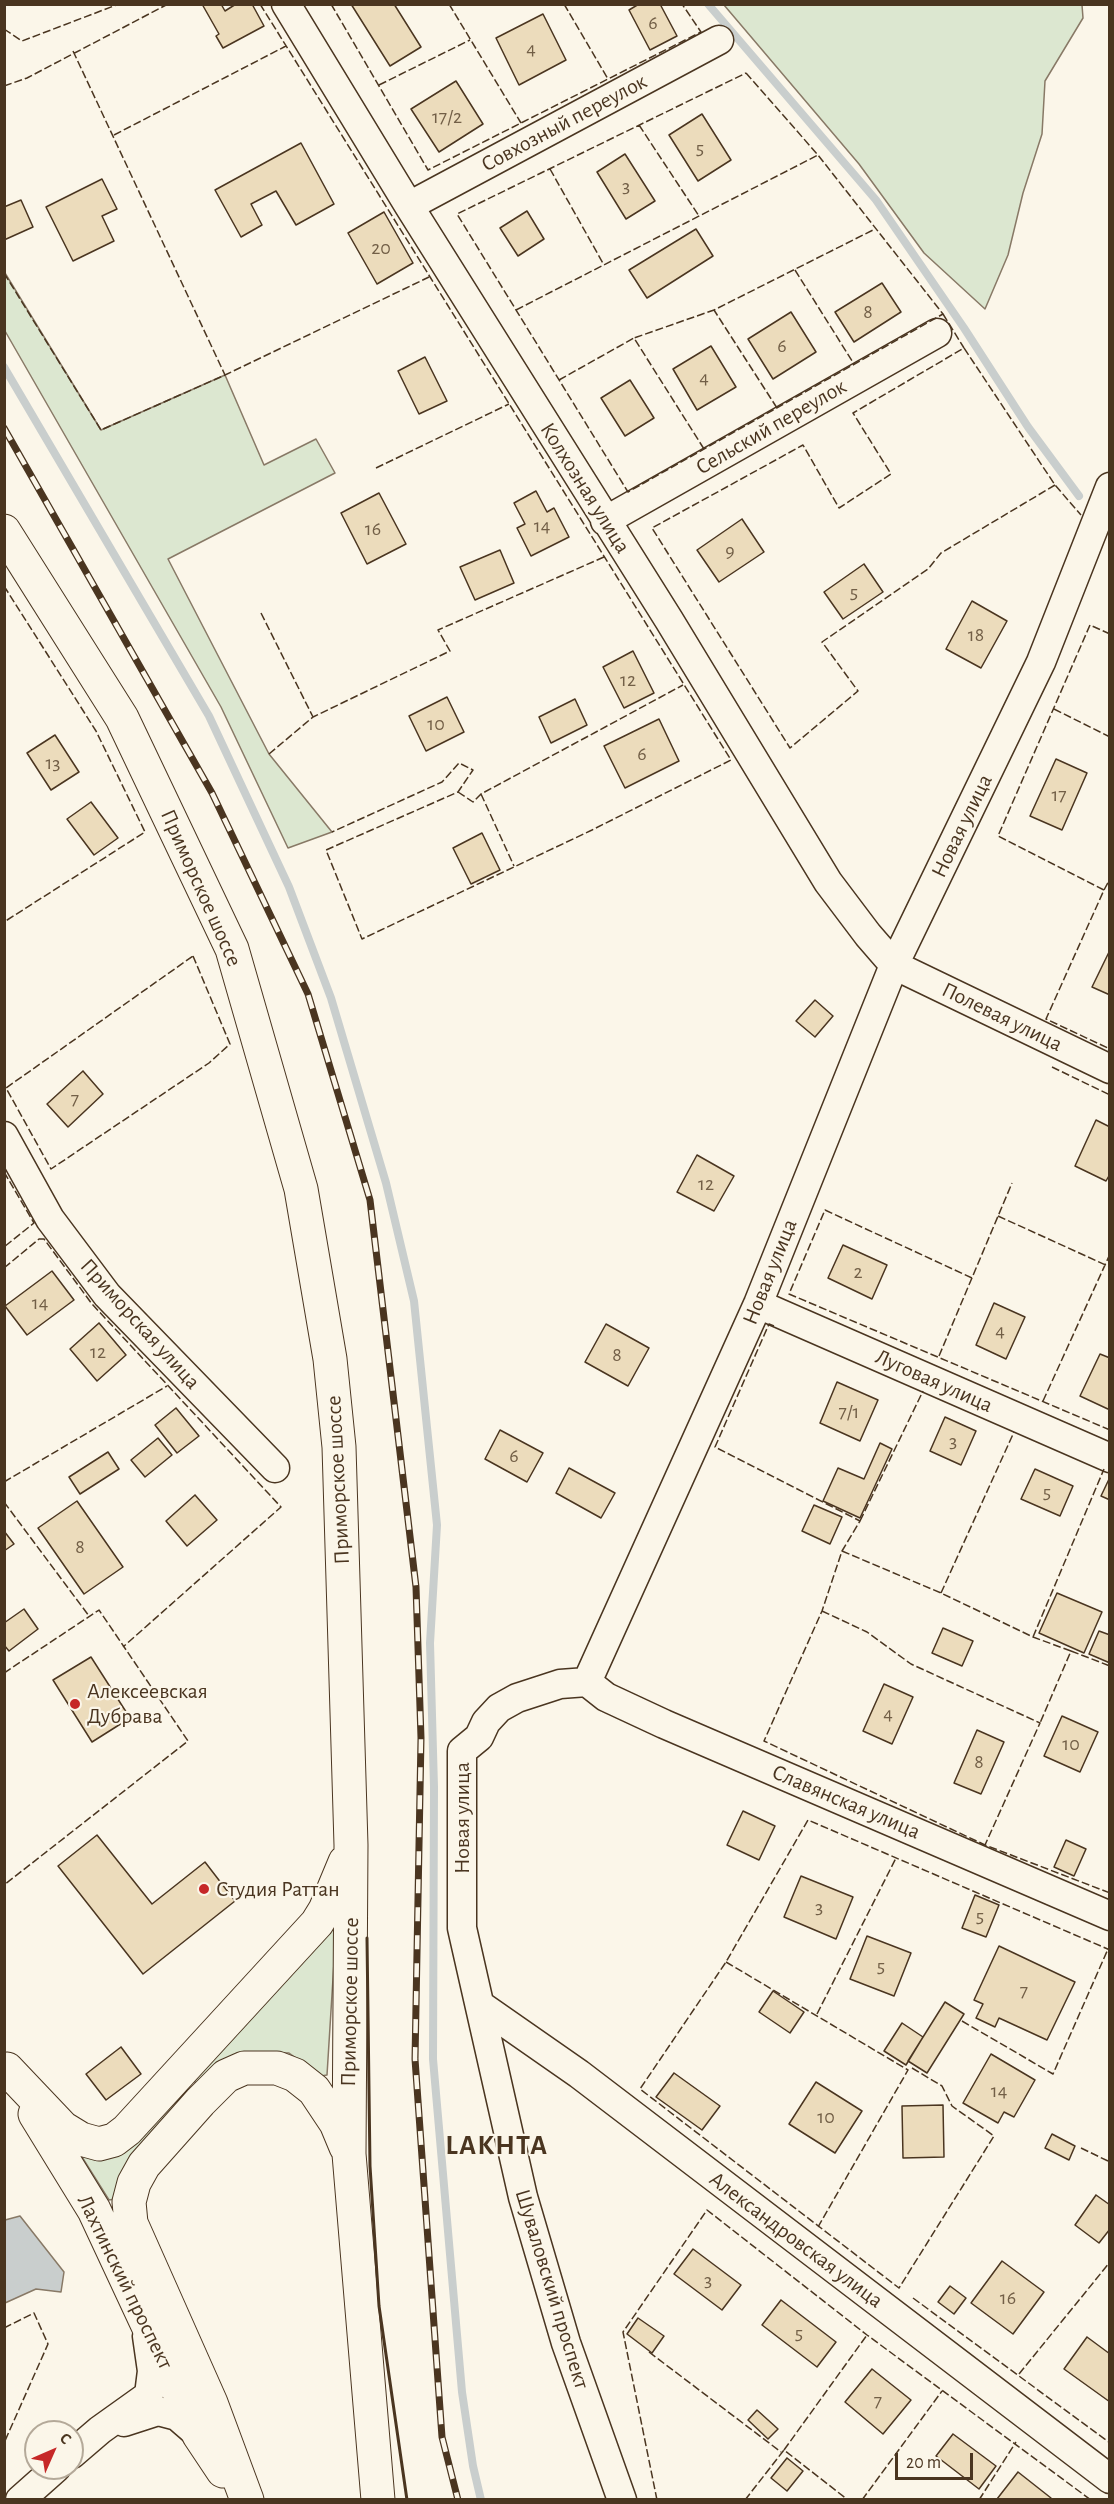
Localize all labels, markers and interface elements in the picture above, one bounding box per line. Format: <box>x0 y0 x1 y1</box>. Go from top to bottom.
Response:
house number: 6 <box>648 11 658 35</box>
house number: 4 <box>526 37 536 61</box>
street label: Совхозный переулок <box>477 68 651 178</box>
house number: 17/2 <box>432 105 462 129</box>
house number: 5 <box>696 136 704 160</box>
house number: 3 <box>622 174 630 198</box>
house number: 20 <box>371 236 391 260</box>
house number: 8 <box>863 300 873 324</box>
house number: 6 <box>777 334 787 358</box>
house number: 4 <box>699 366 709 390</box>
street label: Сельский переулок <box>691 373 851 481</box>
street label: Колхозная улица <box>534 418 636 558</box>
house number: 14 <box>534 514 550 538</box>
house number: 16 <box>365 517 381 541</box>
house number: 9 <box>725 539 735 563</box>
house number: 5 <box>850 580 858 604</box>
house number: 18 <box>968 623 984 647</box>
house number: 12 <box>620 668 636 692</box>
house number: 10 <box>427 712 445 736</box>
house number: 6 <box>637 742 647 766</box>
house number: 13 <box>45 751 61 775</box>
street label: Новая улица <box>926 770 998 882</box>
house number: 17 <box>1051 783 1067 807</box>
street label: Приморское шоссе <box>155 805 247 971</box>
street label: Полевая улица <box>937 976 1067 1058</box>
house number: 7 <box>71 1087 79 1111</box>
house number: 12 <box>698 1172 714 1196</box>
street label: Новая улица <box>737 1215 803 1329</box>
street label: Приморская улица <box>74 1253 206 1395</box>
house number: 2 <box>853 1260 863 1284</box>
house number: 14 <box>32 1291 48 1315</box>
house number: 4 <box>995 1319 1005 1343</box>
house number: 12 <box>90 1340 106 1364</box>
house number: 8 <box>612 1343 622 1367</box>
street label: Луговая улица <box>871 1343 997 1419</box>
street label: Приморское шоссе <box>320 1395 356 1565</box>
house number: 7/1 <box>839 1400 859 1424</box>
house number: 3 <box>949 1429 957 1453</box>
house number: 6 <box>509 1444 519 1468</box>
house number: 5 <box>1043 1480 1051 1504</box>
house number: 8 <box>75 1535 85 1559</box>
place label: Алексеевская Дубрава <box>87 1678 208 1730</box>
marker: Алексеевская Дубрава <box>68 1697 82 1711</box>
house number: 4 <box>883 1702 893 1726</box>
house number: 10 <box>1062 1732 1080 1756</box>
house number: 8 <box>974 1750 984 1774</box>
street label: Славянская улица <box>768 1759 924 1845</box>
street label: Новая улица <box>449 1762 475 1874</box>
place label: Студия Раттан <box>216 1876 340 1902</box>
marker: Студия Раттан <box>197 1882 211 1896</box>
house number: 3 <box>815 1895 823 1919</box>
house number: 5 <box>976 1904 984 1928</box>
street label: Приморское шоссе <box>335 1917 365 2087</box>
house number: 5 <box>877 1954 885 1978</box>
house number: 7 <box>1020 1979 1028 2003</box>
house number: 14 <box>991 2079 1007 2103</box>
house number: 10 <box>817 2105 835 2129</box>
district label: LAKHTA <box>445 2129 549 2163</box>
street label: Александровская улица <box>704 2166 888 2314</box>
street label: Шуваловский проспект <box>509 2186 595 2392</box>
street label: Лахтинский проспект <box>71 2191 179 2373</box>
house number: 3 <box>704 2268 712 2292</box>
house number: 16 <box>1000 2286 1016 2310</box>
house number: 5 <box>795 2321 803 2345</box>
house number: 7 <box>874 2389 882 2413</box>
north arrow <box>24 2420 84 2480</box>
text: С <box>57 2430 74 2447</box>
scale bar <box>898 2441 976 2479</box>
text: 20 m <box>906 2454 941 2472</box>

